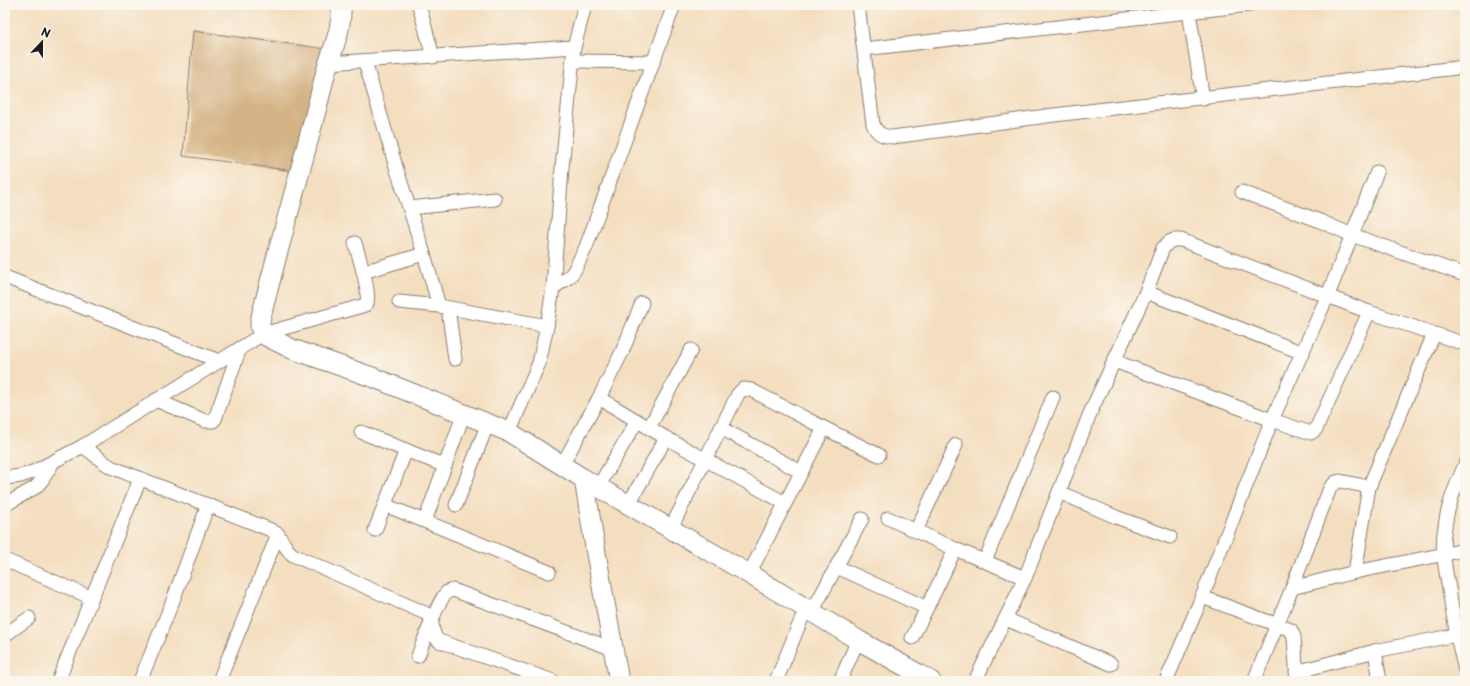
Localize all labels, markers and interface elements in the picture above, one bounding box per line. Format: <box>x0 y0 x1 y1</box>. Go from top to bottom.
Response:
north arrow <box>22 22 62 62</box>
text: N <box>39 23 53 42</box>

